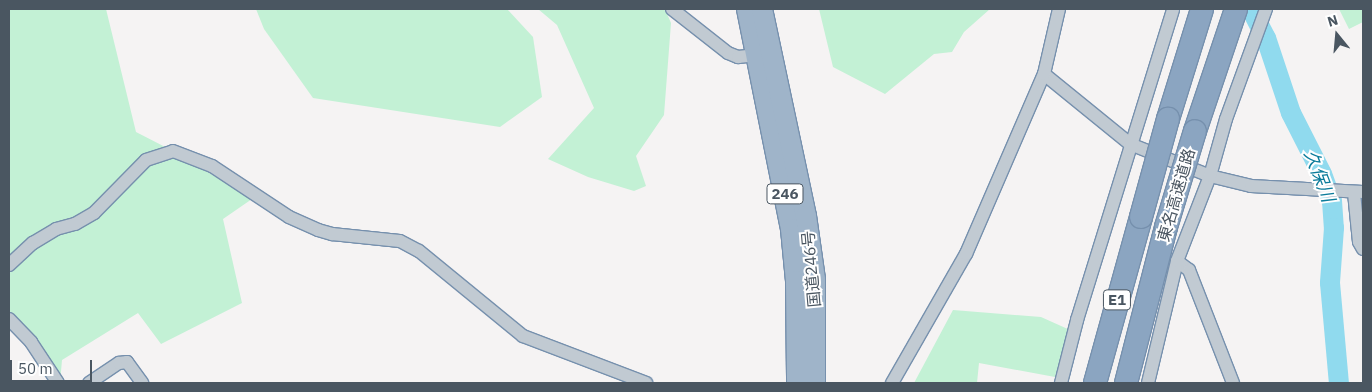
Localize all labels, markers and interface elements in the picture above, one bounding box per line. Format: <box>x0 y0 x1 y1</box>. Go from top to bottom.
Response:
north arrow <box>1312 10 1362 60</box>
text: N <box>1325 11 1340 31</box>
street label: 東名高速道路 <box>1154 146 1198 244</box>
water label: 久保川 <box>1299 147 1339 205</box>
road number: 246 <box>766 182 804 206</box>
street label: 国道246号 <box>798 230 824 308</box>
road number: E1 <box>1102 288 1132 312</box>
scale bar <box>12 350 95 382</box>
text: 50 m <box>18 359 53 378</box>

